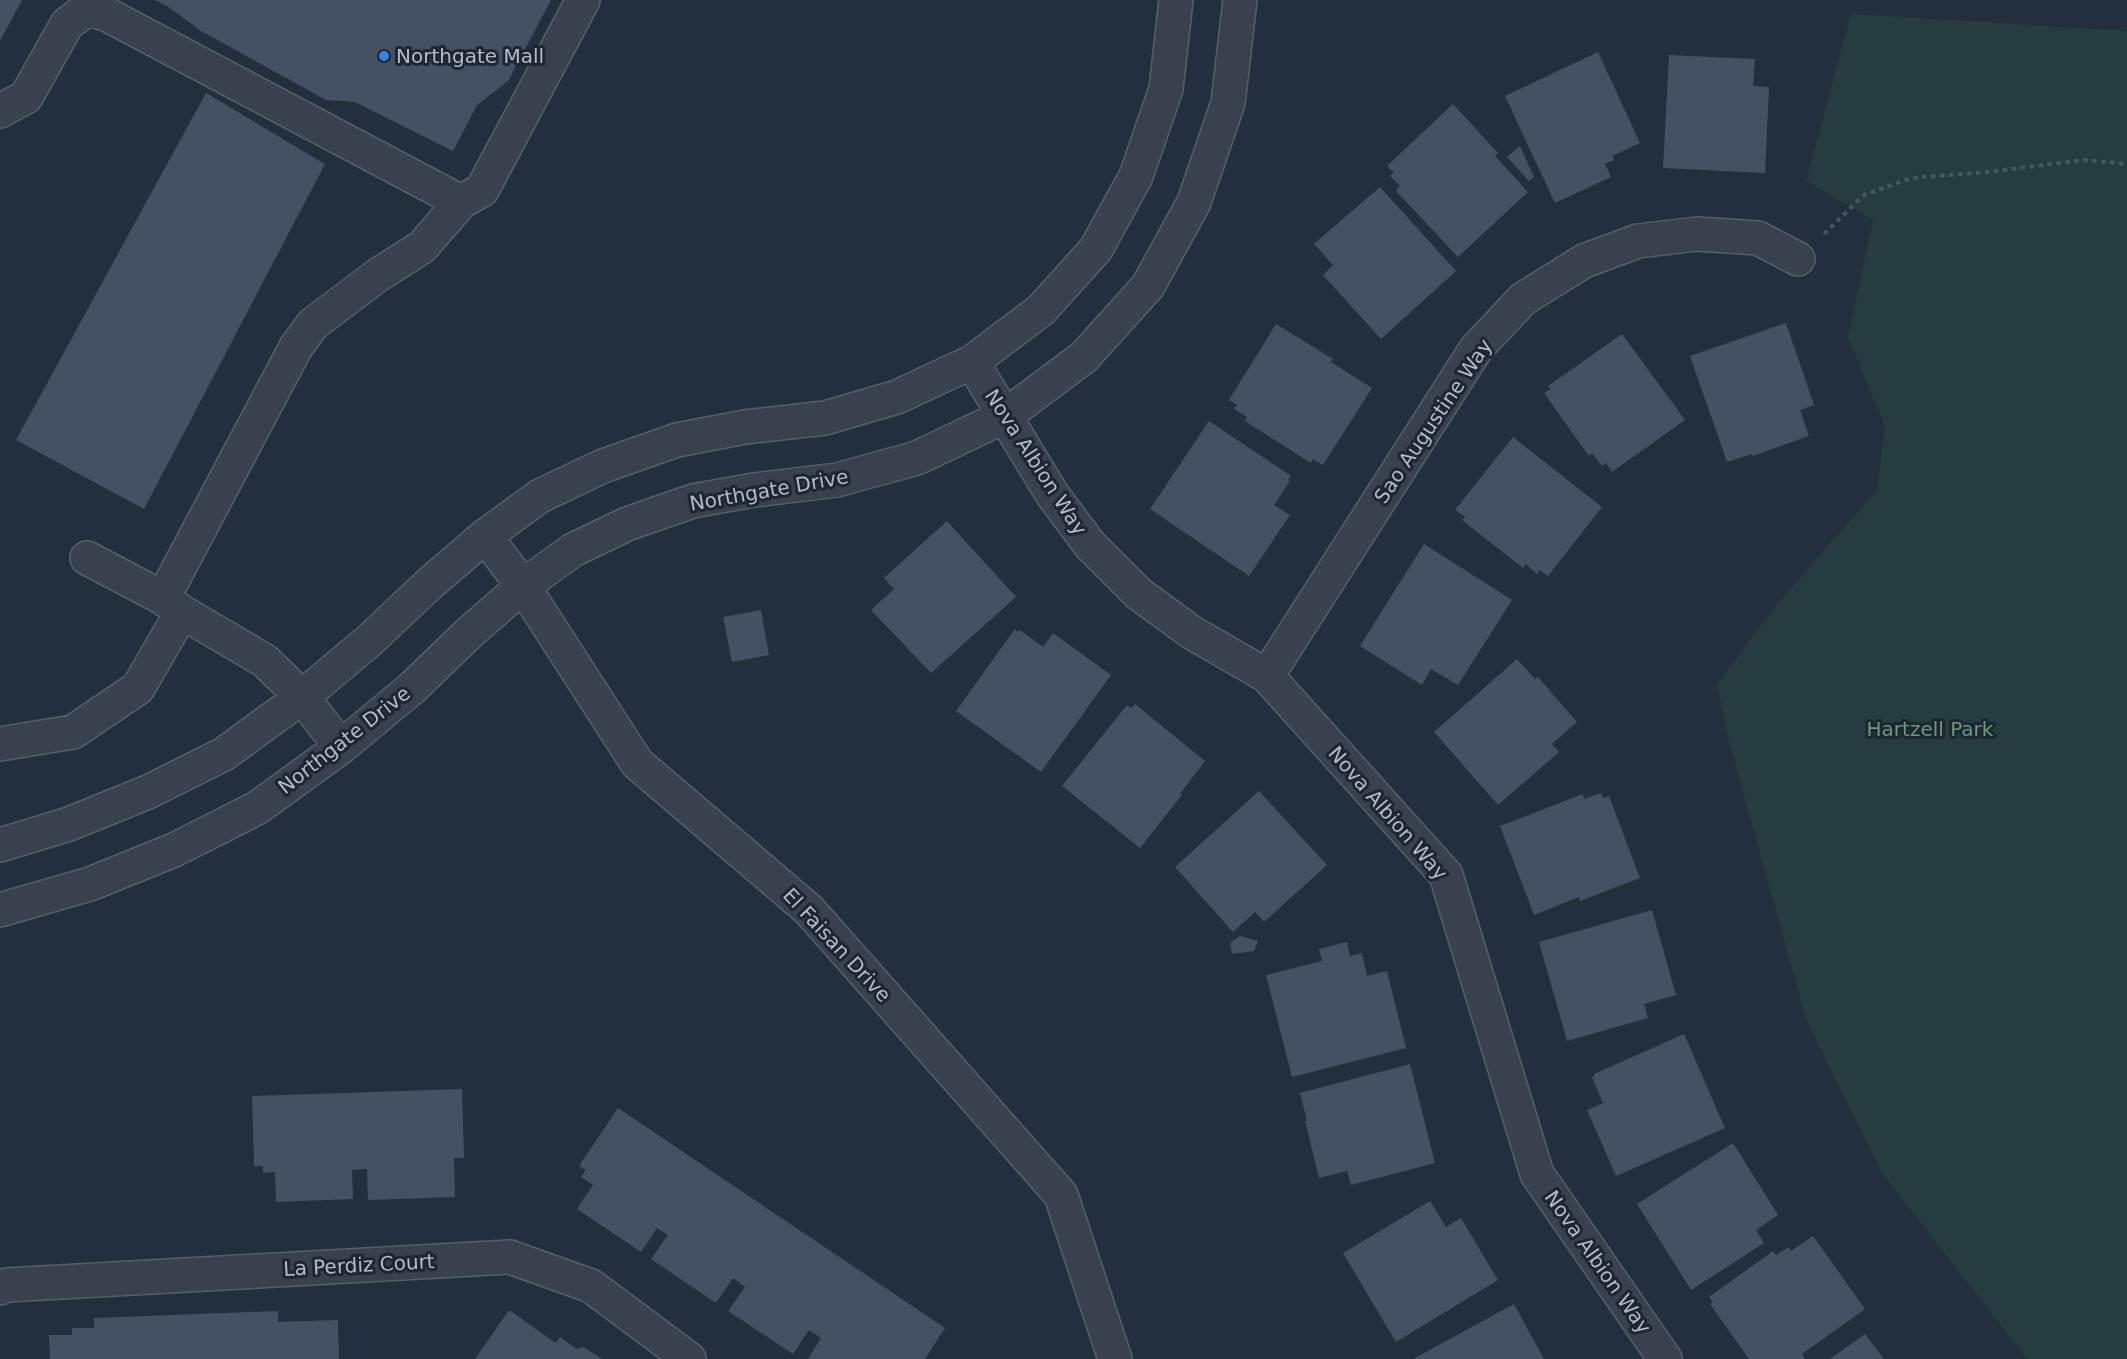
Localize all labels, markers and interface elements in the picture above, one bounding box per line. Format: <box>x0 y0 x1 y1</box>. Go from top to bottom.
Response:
place label: Northgate Mall <box>396 44 544 68</box>
marker: Northgate Mall <box>377 49 391 63</box>
street label: Sao Augustine Way <box>1369 334 1497 508</box>
street label: Nova Albion Way <box>980 385 1092 540</box>
street label: Northgate Drive <box>688 464 850 516</box>
street label: Northgate Drive <box>273 681 415 799</box>
park label: Hartzell Park <box>1867 717 1994 741</box>
street label: Nova Albion Way <box>1324 741 1453 885</box>
street label: El Faisan Drive <box>778 883 896 1007</box>
street label: Nova Albion Way <box>1540 1186 1656 1338</box>
street label: La Perdiz Court <box>283 1249 435 1281</box>

